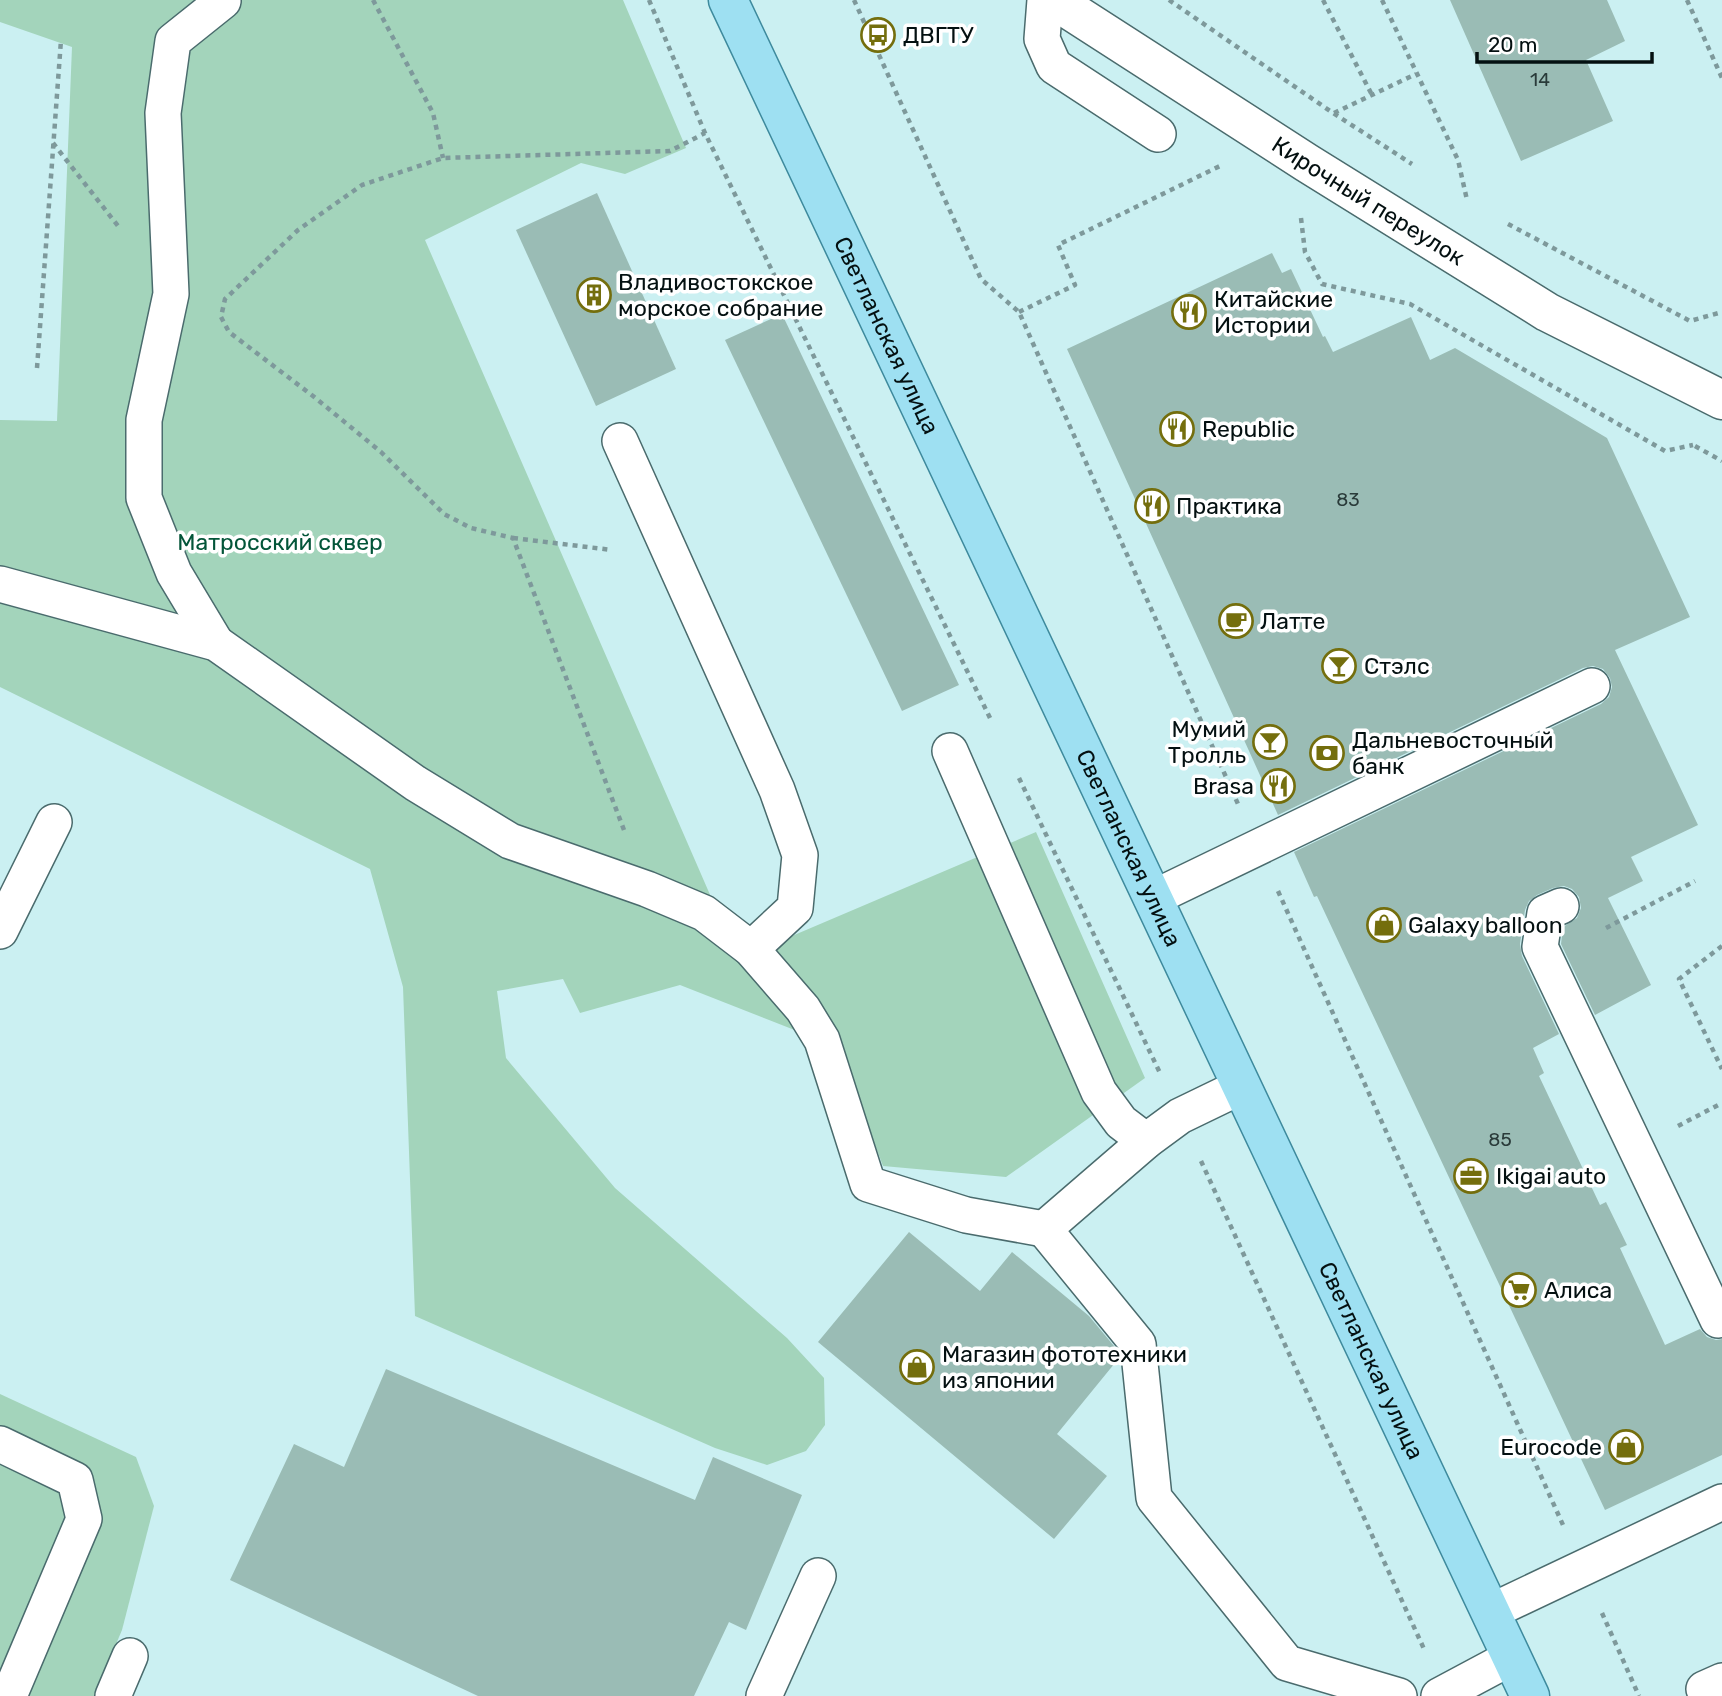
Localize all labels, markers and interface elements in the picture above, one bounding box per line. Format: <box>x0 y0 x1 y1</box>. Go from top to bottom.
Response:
bus stop icon: ДВГТУ <box>859 16 897 54</box>
place label: ДВГТУ <box>903 21 974 49</box>
scale bar <box>1477 21 1652 65</box>
text: 20 m <box>1488 32 1537 57</box>
house number: 14 <box>1530 68 1550 91</box>
street label: Кирочный переулок <box>1267 130 1470 271</box>
street label: Светланская улица <box>828 232 945 439</box>
place label: Владивостокское морское собрание <box>618 268 823 322</box>
building icon: Владивостокское морское собрание <box>575 276 613 314</box>
place label: Китайские Истории <box>1214 285 1333 339</box>
restaurant icon: Китайские Истории <box>1170 293 1208 331</box>
restaurant icon: Republic <box>1158 410 1196 448</box>
place label: Republic <box>1202 415 1295 443</box>
restaurant icon: Практика <box>1133 487 1171 525</box>
house number: 83 <box>1336 488 1360 511</box>
place label: Практика <box>1176 492 1282 520</box>
park label: Матросский сквер <box>177 528 383 556</box>
cafe icon: Латте <box>1217 602 1255 640</box>
place label: Латте <box>1260 607 1325 635</box>
bar icon: Стэлс <box>1320 647 1358 685</box>
place label: Стэлс <box>1364 652 1430 680</box>
place label: Мумий Тролль <box>1168 715 1246 769</box>
bar icon: Мумий Тролль <box>1251 723 1289 761</box>
place label: Дальневосточный банк <box>1352 726 1553 780</box>
bank icon: Дальневосточный банк <box>1308 734 1346 772</box>
street label: Светланская улица <box>1070 745 1188 951</box>
restaurant icon: Brasa <box>1259 767 1297 805</box>
place label: Brasa <box>1193 772 1254 800</box>
shop icon: Galaxy balloon <box>1365 906 1403 944</box>
place label: Galaxy balloon <box>1408 911 1563 939</box>
house number: 85 <box>1488 1128 1512 1151</box>
office icon: Ikigai auto <box>1452 1157 1490 1195</box>
place label: Ikigai auto <box>1496 1162 1606 1190</box>
street label: Светланская улица <box>1313 1257 1430 1464</box>
supermarket icon: Алиса <box>1500 1271 1538 1309</box>
place label: Алиса <box>1544 1276 1612 1304</box>
place label: Магазин фототехники из японии <box>942 1340 1187 1394</box>
shop icon: Магазин фототехники из японии <box>898 1348 936 1386</box>
shop icon: Eurocode <box>1607 1428 1645 1466</box>
place label: Eurocode <box>1500 1433 1602 1461</box>

